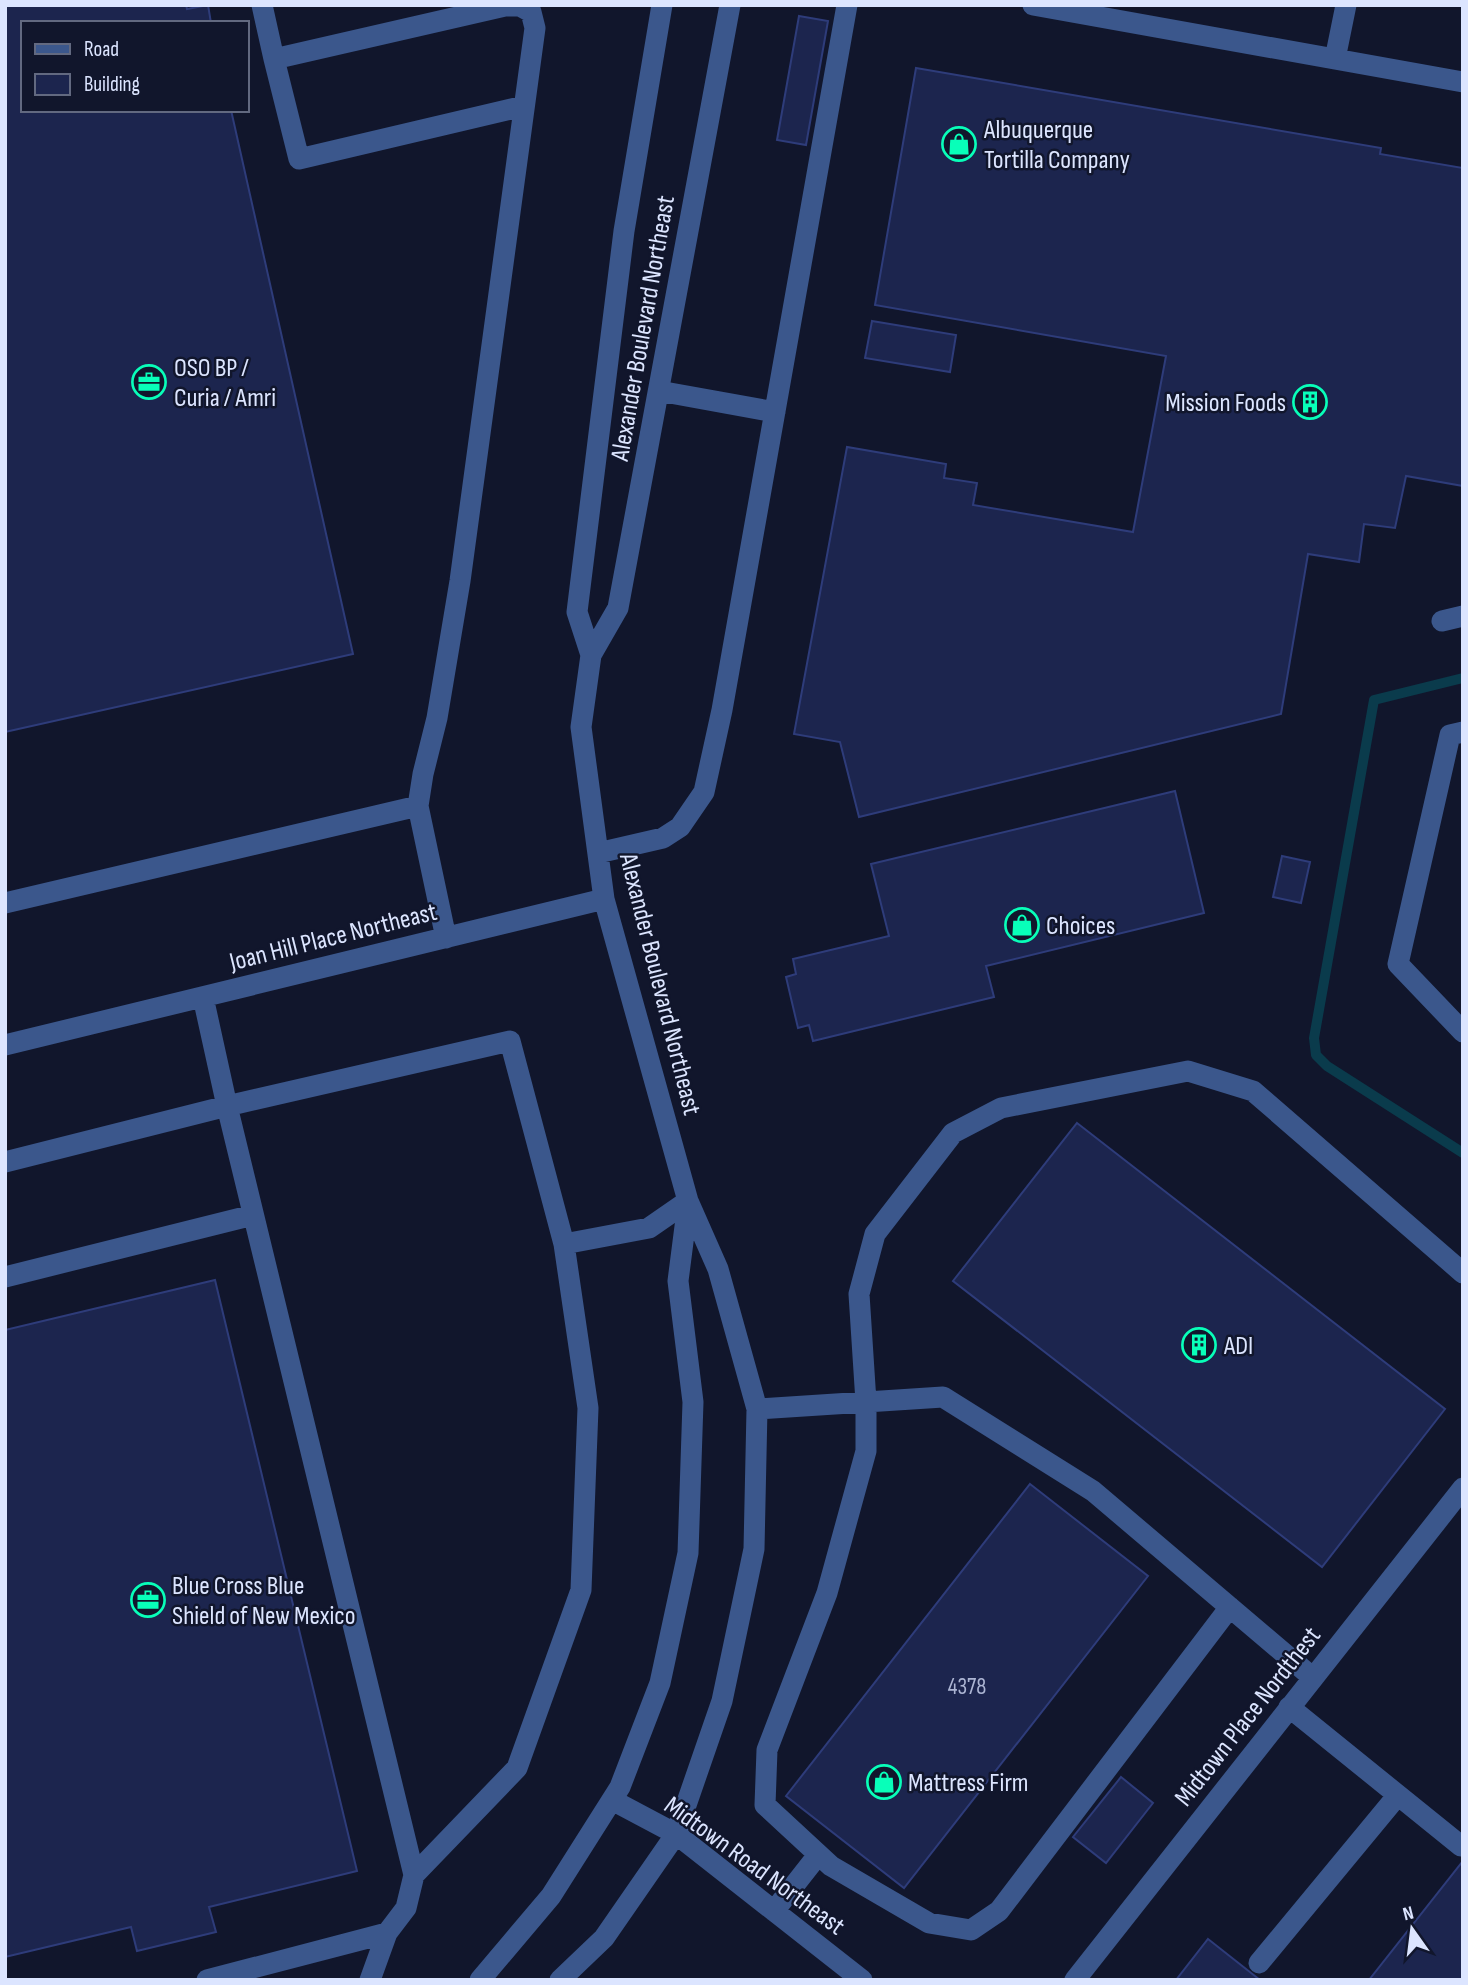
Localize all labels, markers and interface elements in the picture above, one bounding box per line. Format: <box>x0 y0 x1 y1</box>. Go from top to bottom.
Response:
legend <box>21 21 248 112</box>
text: Road <box>84 37 119 62</box>
text: Building <box>84 72 140 97</box>
place label: Albuquerque Tortilla Company <box>983 115 1130 176</box>
shop icon: Albuquerque Tortilla Company <box>940 125 978 163</box>
street label: Alexander Boulevard Northeast <box>605 193 682 464</box>
place label: OSO BP / Curia / Amri <box>174 353 276 414</box>
office icon: OSO BP / Curia / Amri <box>130 363 168 401</box>
building icon: Mission Foods <box>1291 383 1329 421</box>
place label: Mission Foods <box>1165 388 1286 419</box>
street label: Alexander Boulevard Northeast <box>612 849 707 1119</box>
street label: Joan Hill Place Northeast <box>226 897 440 978</box>
shop icon: Choices <box>1003 906 1041 944</box>
place label: Choices <box>1046 911 1115 942</box>
building icon: ADI <box>1180 1326 1218 1364</box>
place label: ADI <box>1223 1331 1253 1362</box>
place label: Blue Cross Blue Shield of New Mexico <box>172 1571 355 1632</box>
office icon: Blue Cross Blue Shield of New Mexico <box>129 1581 167 1619</box>
street label: Midtown Place Nordthest <box>1169 1621 1328 1813</box>
house number: 4378 <box>948 1673 986 1701</box>
shop icon: Mattress Firm <box>865 1763 903 1801</box>
place label: Mattress Firm <box>908 1768 1029 1799</box>
street label: Midtown Road Northeast <box>658 1790 850 1942</box>
north arrow <box>1377 1894 1447 1964</box>
text: N <box>1401 1902 1416 1926</box>

